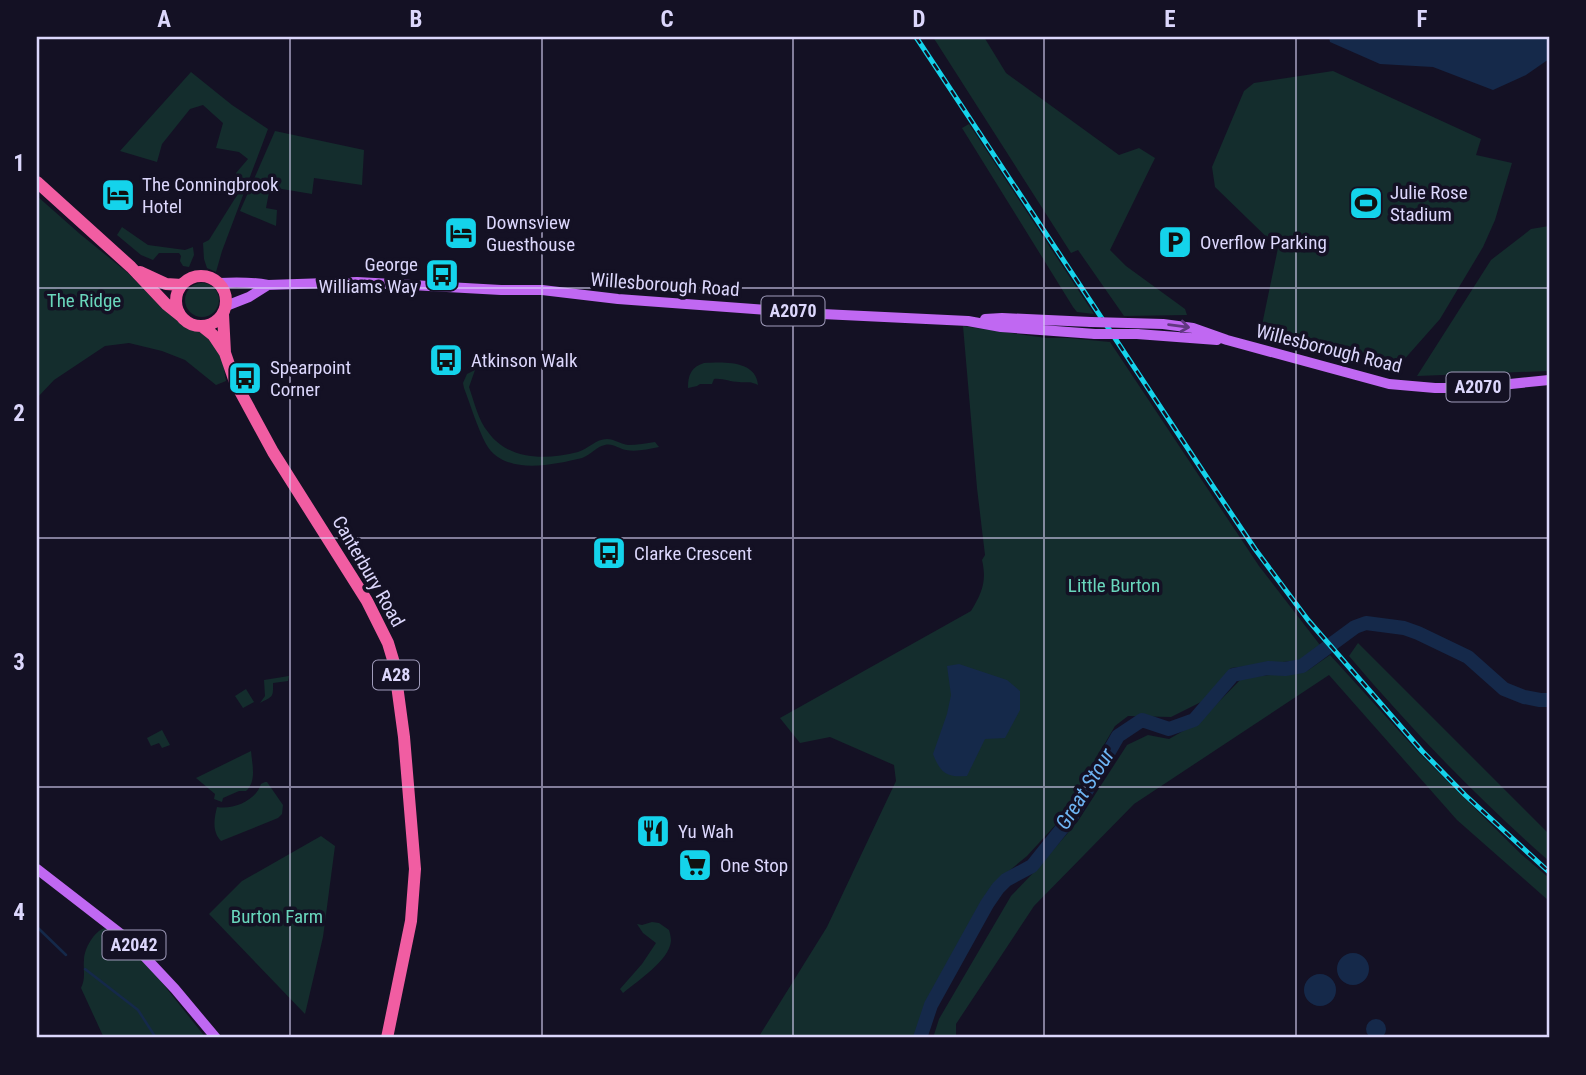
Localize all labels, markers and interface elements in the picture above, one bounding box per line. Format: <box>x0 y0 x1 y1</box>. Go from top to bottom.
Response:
text: A <box>157 6 171 33</box>
text: B <box>410 6 422 33</box>
text: C <box>660 6 674 33</box>
text: D <box>913 6 926 33</box>
text: E <box>1164 6 1176 33</box>
text: F <box>1417 6 1428 33</box>
text: 1 <box>13 150 25 177</box>
place label: The Conningbrook Hotel <box>142 173 279 218</box>
hotel icon: The Conningbrook Hotel <box>99 176 137 214</box>
place label: Julie Rose Stadium <box>1390 181 1468 226</box>
sports icon: Julie Rose Stadium <box>1347 184 1385 222</box>
place label: Downsview Guesthouse <box>486 211 575 256</box>
hotel icon: Downsview Guesthouse <box>442 214 480 252</box>
parking icon: Overflow Parking <box>1156 223 1194 261</box>
place label: Overflow Parking <box>1200 231 1327 254</box>
place label: George Williams Way <box>319 253 418 298</box>
bus stop icon: George Williams Way <box>423 256 461 294</box>
street label: Willesborough Road <box>590 268 740 301</box>
park label: The Ridge <box>47 289 121 312</box>
road number: A2070 <box>762 296 824 326</box>
street label: Willesborough Road <box>1254 319 1404 378</box>
one-way arrow <box>1167 320 1190 333</box>
bus stop icon: Atkinson Walk <box>427 341 465 379</box>
place label: Atkinson Walk <box>471 349 578 372</box>
place label: Spearpoint Corner <box>270 356 351 401</box>
bus stop icon: Spearpoint Corner <box>226 359 264 397</box>
road number: A2070 <box>1446 372 1510 402</box>
text: 2 <box>13 400 25 427</box>
street label: Canterbury Road <box>328 512 410 631</box>
bus stop icon: Clarke Crescent <box>590 534 628 572</box>
place label: Clarke Crescent <box>634 542 752 565</box>
park label: Little Burton <box>1068 574 1160 597</box>
text: 3 <box>13 649 25 676</box>
road number: A28 <box>373 660 419 690</box>
water label: Great Stour <box>1051 743 1120 834</box>
restaurant icon: Yu Wah <box>634 812 672 850</box>
place label: Yu Wah <box>678 820 734 843</box>
supermarket icon: One Stop <box>676 846 714 884</box>
place label: One Stop <box>720 854 788 877</box>
text: 4 <box>13 899 25 926</box>
park label: Burton Farm <box>231 905 323 928</box>
road number: A2042 <box>102 930 166 960</box>

